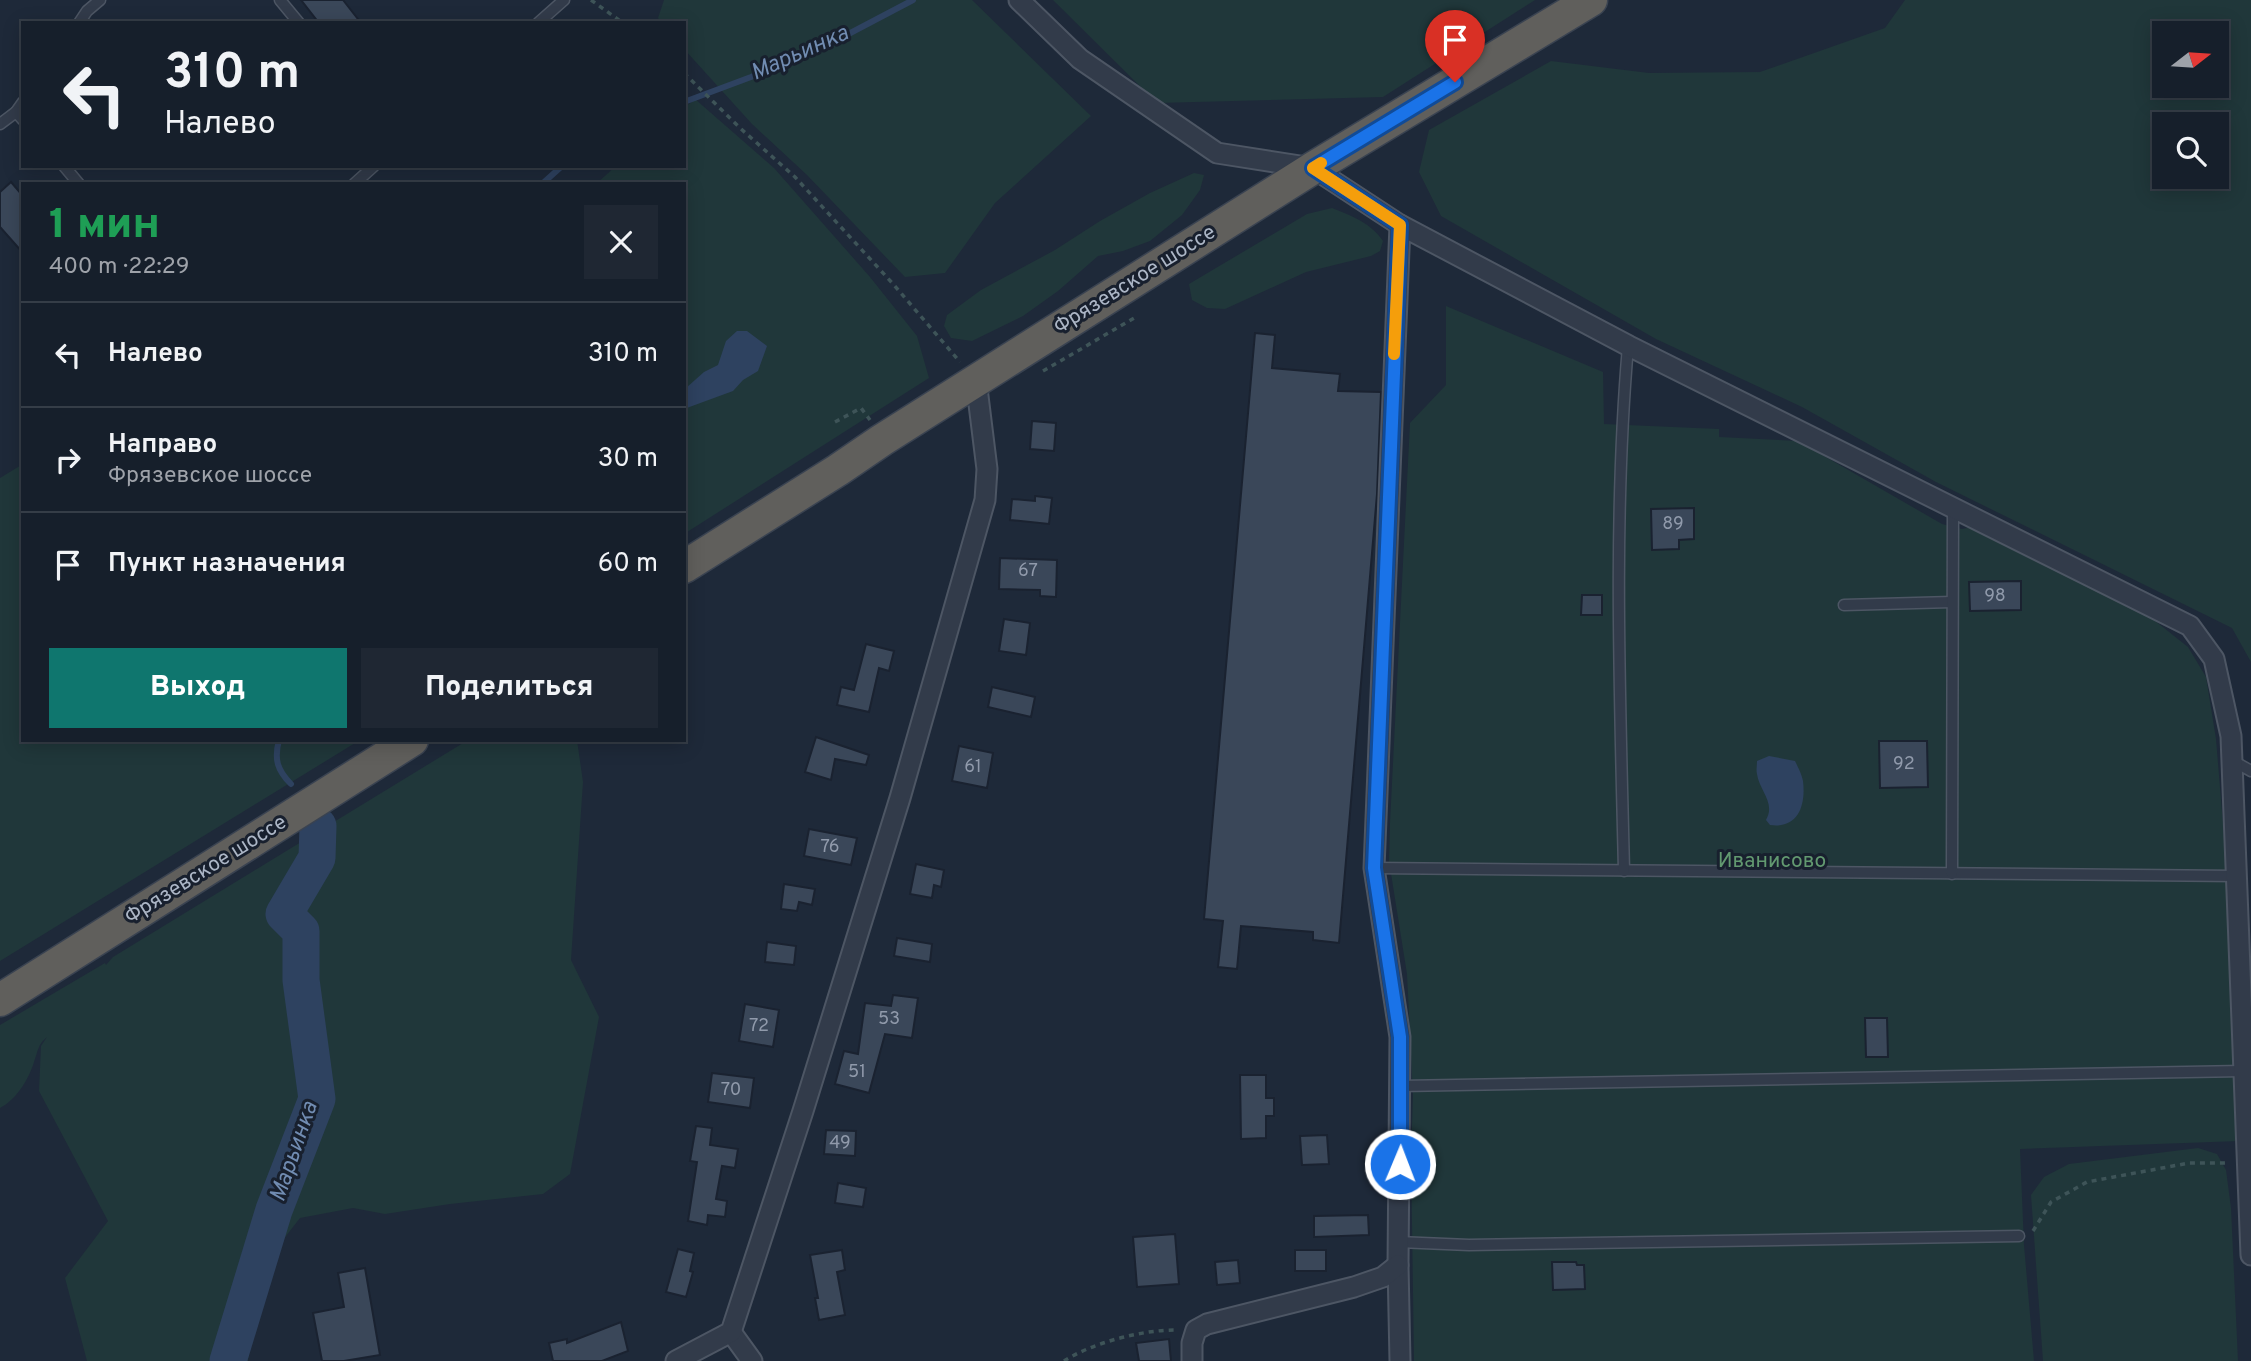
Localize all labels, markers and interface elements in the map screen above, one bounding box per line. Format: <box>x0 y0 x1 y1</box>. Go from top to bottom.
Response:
pin <box>1425 10 1485 82</box>
water label: Марьинка <box>747 20 854 88</box>
icon: arrive <box>1436 21 1474 59</box>
north arrow <box>2152 21 2230 98</box>
map controls <box>2152 21 2229 189</box>
text: 310 m <box>164 44 300 106</box>
icon: left <box>49 49 140 140</box>
text: Налево <box>164 105 276 145</box>
button: search <box>2152 112 2229 189</box>
text: 1 мин <box>49 200 160 253</box>
button: close <box>584 205 658 279</box>
street label: Фрязевское шоссе <box>1049 219 1221 341</box>
text: 400 m · 22:29 <box>49 253 189 282</box>
icon: left <box>49 336 87 374</box>
text: Налево <box>108 338 203 371</box>
text: 310 m <box>588 338 658 371</box>
text: Направо <box>108 429 217 462</box>
icon: right <box>49 441 87 479</box>
text: 30 m <box>598 443 658 476</box>
text: Фрязевское шоссе <box>108 462 312 491</box>
house number: 89 <box>1662 513 1684 536</box>
icon: arrive <box>49 546 87 584</box>
text: Пункт назначения <box>108 548 346 581</box>
text: 60 m <box>598 548 658 581</box>
house number: 67 <box>1018 560 1038 583</box>
house number: 98 <box>1984 585 2006 608</box>
button: Выход <box>49 648 347 728</box>
button: Поделиться <box>361 648 658 728</box>
house number: 92 <box>1893 753 1915 776</box>
house number: 61 <box>964 756 982 779</box>
street label: Фрязевское шоссе <box>120 809 292 931</box>
house number: 76 <box>820 836 840 859</box>
park label: Иванисово <box>1718 848 1826 875</box>
house number: 53 <box>878 1008 900 1031</box>
house number: 72 <box>749 1015 769 1038</box>
house number: 51 <box>848 1061 866 1084</box>
house number: 70 <box>721 1079 741 1102</box>
water label: Марьинка <box>264 1098 326 1206</box>
position arrow <box>1363 1127 1437 1201</box>
house number: 49 <box>829 1132 851 1155</box>

